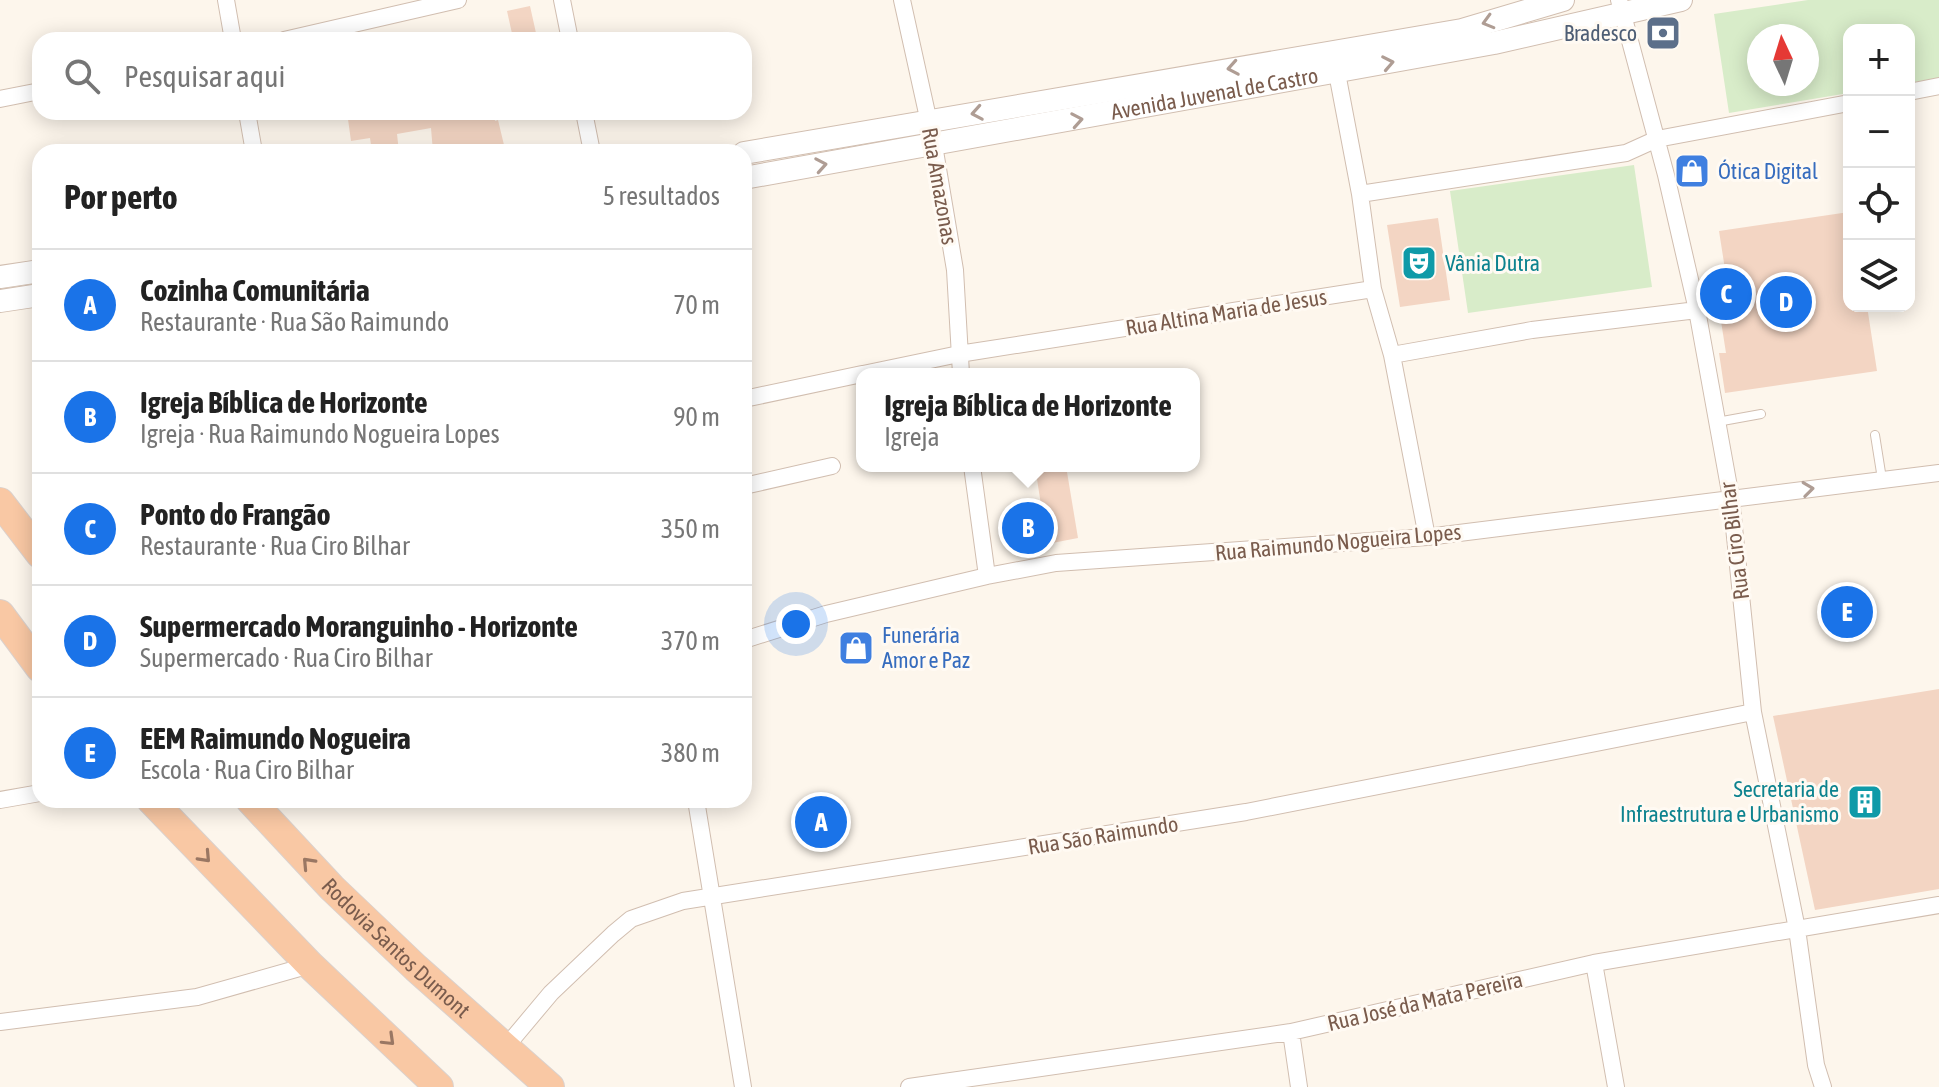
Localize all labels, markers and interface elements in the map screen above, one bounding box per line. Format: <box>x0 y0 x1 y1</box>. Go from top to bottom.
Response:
one-way arrow <box>1482 13 1496 29</box>
bank icon: Bradesco <box>1644 14 1682 52</box>
place label: Bradesco <box>1564 20 1637 46</box>
north arrow <box>1747 24 1819 96</box>
map controls <box>1843 24 1915 312</box>
button: + <box>1843 24 1915 96</box>
search box <box>32 32 752 120</box>
icon: search <box>60 54 104 98</box>
one-way arrow <box>1381 56 1395 73</box>
text: Pesquisar aqui <box>124 59 285 93</box>
one-way arrow <box>1226 59 1239 76</box>
street label: Avenida Juvenal de Castro <box>1109 62 1320 125</box>
button: − <box>1843 96 1915 168</box>
one-way arrow <box>970 103 983 120</box>
one-way arrow <box>1070 112 1084 129</box>
street label: Rua Amazonas <box>917 125 963 247</box>
shop icon: Ótica Digital <box>1673 152 1711 190</box>
one-way arrow <box>814 157 828 174</box>
place label: Ótica Digital <box>1718 158 1818 184</box>
button: locate <box>1843 168 1915 240</box>
text: Por perto <box>64 177 178 216</box>
text: 5 resultados <box>603 181 720 211</box>
button: layers <box>1843 240 1915 312</box>
theatre icon: Vânia Dutra <box>1400 244 1438 282</box>
place label: Vânia Dutra <box>1445 250 1540 276</box>
pin: C <box>1700 264 1752 324</box>
pin: D <box>1760 272 1812 332</box>
text: Cozinha Comunitária <box>140 273 370 307</box>
street label: Rua Altina Maria de Jesus <box>1124 283 1329 341</box>
text: A <box>84 290 96 320</box>
text: 70 m <box>673 290 720 320</box>
text: Restaurante · Rua São Raimundo <box>140 307 449 337</box>
popup <box>856 368 1200 472</box>
text: Igreja Bíblica de Horizonte <box>140 385 428 419</box>
text: Igreja Bíblica de Horizonte <box>884 388 1172 422</box>
text: B <box>84 402 96 432</box>
text: 90 m <box>673 402 720 432</box>
text: Igreja · Rua Raimundo Nogueira Lopes <box>140 419 500 449</box>
text: Igreja <box>884 422 940 452</box>
street label: Rua Ciro Bilhar <box>1714 480 1754 601</box>
one-way arrow <box>1802 481 1815 498</box>
text: Ponto do Frangão <box>140 497 331 531</box>
pin: B <box>1002 498 1054 558</box>
text: C <box>84 514 96 544</box>
text: 350 m <box>661 514 720 544</box>
street label: Rua Raimundo Nogueira Lopes <box>1214 518 1462 566</box>
text: Restaurante · Rua Ciro Bilhar <box>140 531 410 561</box>
pin: E <box>1821 582 1873 642</box>
your location <box>776 604 816 644</box>
text: Supermercado Moranguinho - Horizonte <box>140 609 578 643</box>
place label: Funerária Amor e Paz <box>882 622 970 673</box>
text: D <box>83 626 97 656</box>
text: 370 m <box>661 626 720 656</box>
shop icon: Funerária Amor e Paz <box>837 629 875 667</box>
text: Supermercado · Rua Ciro Bilhar <box>140 643 432 673</box>
text: EEM Raimundo Nogueira <box>140 721 411 755</box>
text: E <box>84 738 96 768</box>
text: 380 m <box>661 738 720 768</box>
text: Escola · Rua Ciro Bilhar <box>140 755 354 785</box>
place label: Secretaria de Infraestrutura e Urbanismo <box>1620 776 1839 827</box>
building icon: Secretaria de Infraestrutura e Urbanismo <box>1846 783 1884 821</box>
pin: A <box>795 792 847 852</box>
street label: Rua São Raimundo <box>1026 810 1180 860</box>
one-way arrow <box>196 847 210 862</box>
one-way arrow <box>304 857 318 872</box>
street label: Rodovia Santos Dumont <box>317 873 476 1023</box>
street label: Rua José da Mata Pereira <box>1325 966 1525 1036</box>
one-way arrow <box>380 1031 394 1045</box>

